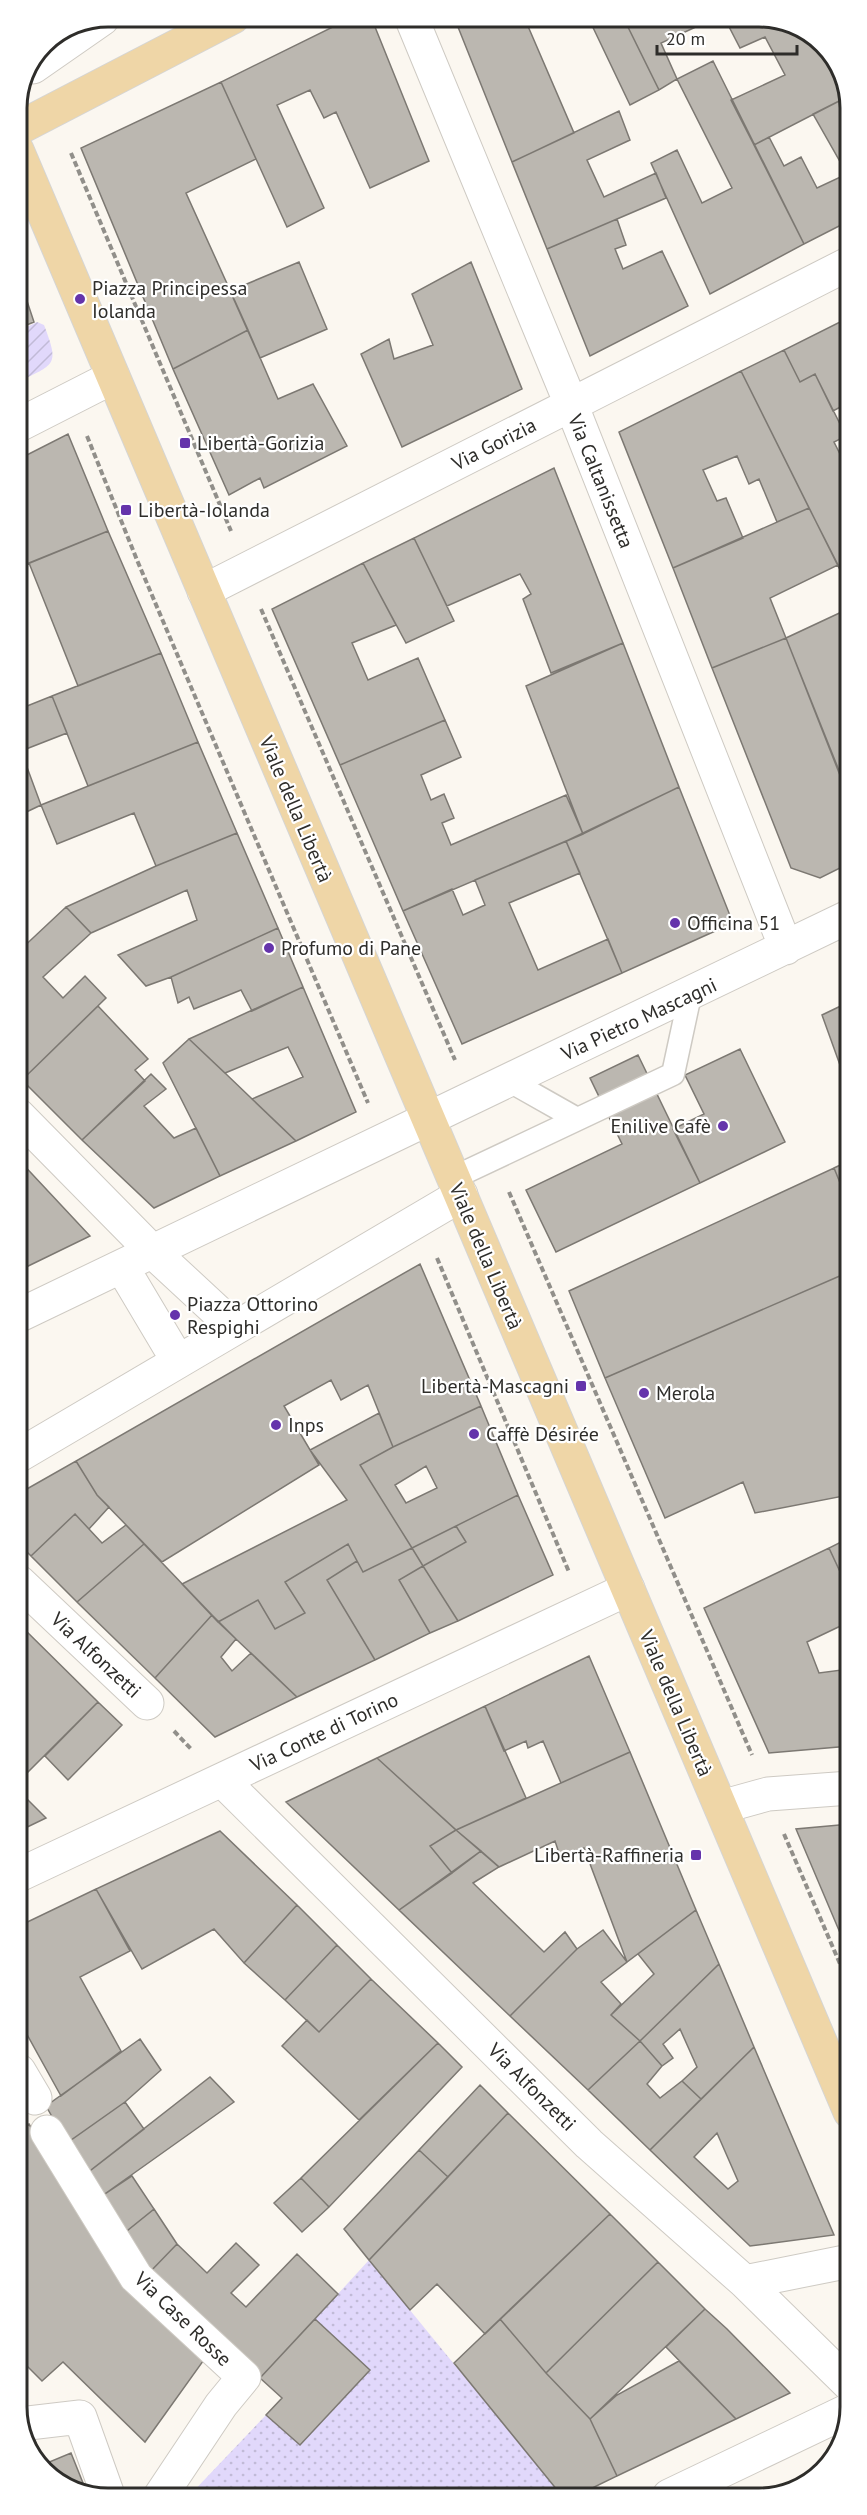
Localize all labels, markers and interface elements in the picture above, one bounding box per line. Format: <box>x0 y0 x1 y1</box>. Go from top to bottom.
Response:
scale bar <box>657 18 796 56</box>
text: 20 m <box>666 27 705 50</box>
place label: Piazza Principessa Iolanda <box>92 275 247 324</box>
marker: Piazza Principessa Iolanda <box>73 292 87 306</box>
street label: Via Caltanissetta <box>562 409 640 552</box>
street label: Via Gorizia <box>447 412 541 477</box>
place label: Libertà-Gorizia <box>197 430 324 456</box>
marker: Libertà-Gorizia <box>178 436 192 450</box>
place label: Libertà-Iolanda <box>138 497 270 523</box>
marker: Libertà-Iolanda <box>119 503 133 517</box>
street label: Viale della Libertà <box>253 731 339 886</box>
place label: Officina 51 <box>687 910 780 936</box>
marker: Officina 51 <box>668 916 682 930</box>
place label: Profumo di Pane <box>281 935 421 961</box>
marker: Profumo di Pane <box>262 941 276 955</box>
street label: Via Pietro Mascagni <box>556 972 721 1067</box>
place label: Enilive Cafè <box>611 1113 711 1139</box>
marker: Enilive Cafè <box>716 1119 730 1133</box>
street label: Viale della Libertà <box>443 1178 529 1333</box>
place label: Piazza Ottorino Respighi <box>187 1291 318 1340</box>
marker: Piazza Ottorino Respighi <box>168 1308 182 1322</box>
place label: Libertà-Mascagni <box>421 1373 569 1399</box>
marker: Libertà-Mascagni <box>574 1379 588 1393</box>
place label: Merola <box>656 1380 715 1406</box>
marker: Merola <box>637 1386 651 1400</box>
place label: Inps <box>288 1412 324 1438</box>
marker: Inps <box>269 1418 283 1432</box>
place label: Caffè Désirée <box>486 1421 599 1447</box>
marker: Caffè Désirée <box>467 1427 481 1441</box>
street label: Via Alfonzetti <box>45 1606 147 1704</box>
street label: Viale della Libertà <box>633 1625 719 1780</box>
street label: Via Conte di Torino <box>245 1686 402 1778</box>
place label: Libertà-Raffineria <box>534 1842 684 1868</box>
marker: Libertà-Raffineria <box>689 1848 703 1862</box>
street label: Via Alfonzetti <box>482 2037 582 2137</box>
street label: Via Case Rosse <box>128 2265 237 2372</box>

